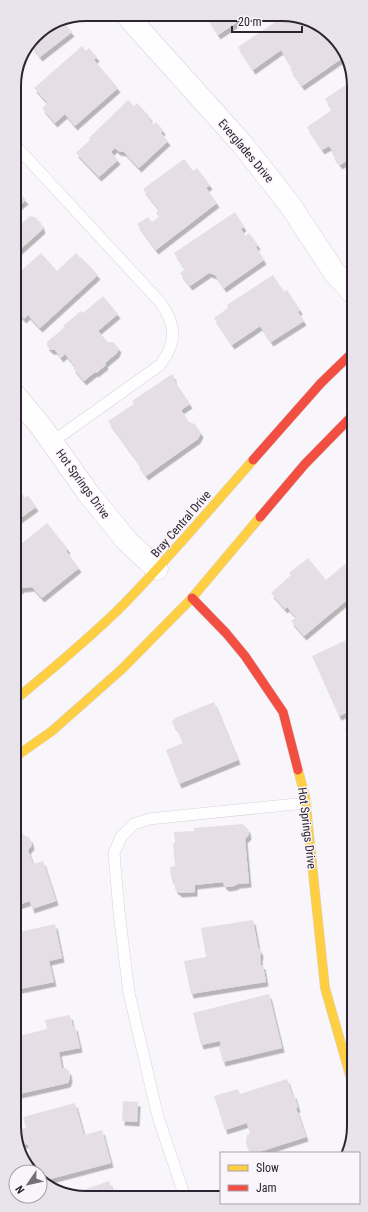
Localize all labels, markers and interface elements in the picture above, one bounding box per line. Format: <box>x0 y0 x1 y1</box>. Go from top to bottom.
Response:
scale bar <box>232 8 302 34</box>
text: 20 m <box>238 15 262 29</box>
street label: Everglades Drive <box>215 117 277 186</box>
street label: Hot Springs Drive <box>53 447 113 522</box>
street label: Bray Central Drive <box>148 488 214 560</box>
street label: Hot Springs Drive <box>295 786 319 870</box>
legend <box>220 1152 360 1204</box>
text: Slow <box>256 1161 279 1175</box>
north arrow <box>8 1164 48 1204</box>
text: Jam <box>256 1181 277 1195</box>
text: N <box>13 1183 27 1196</box>

